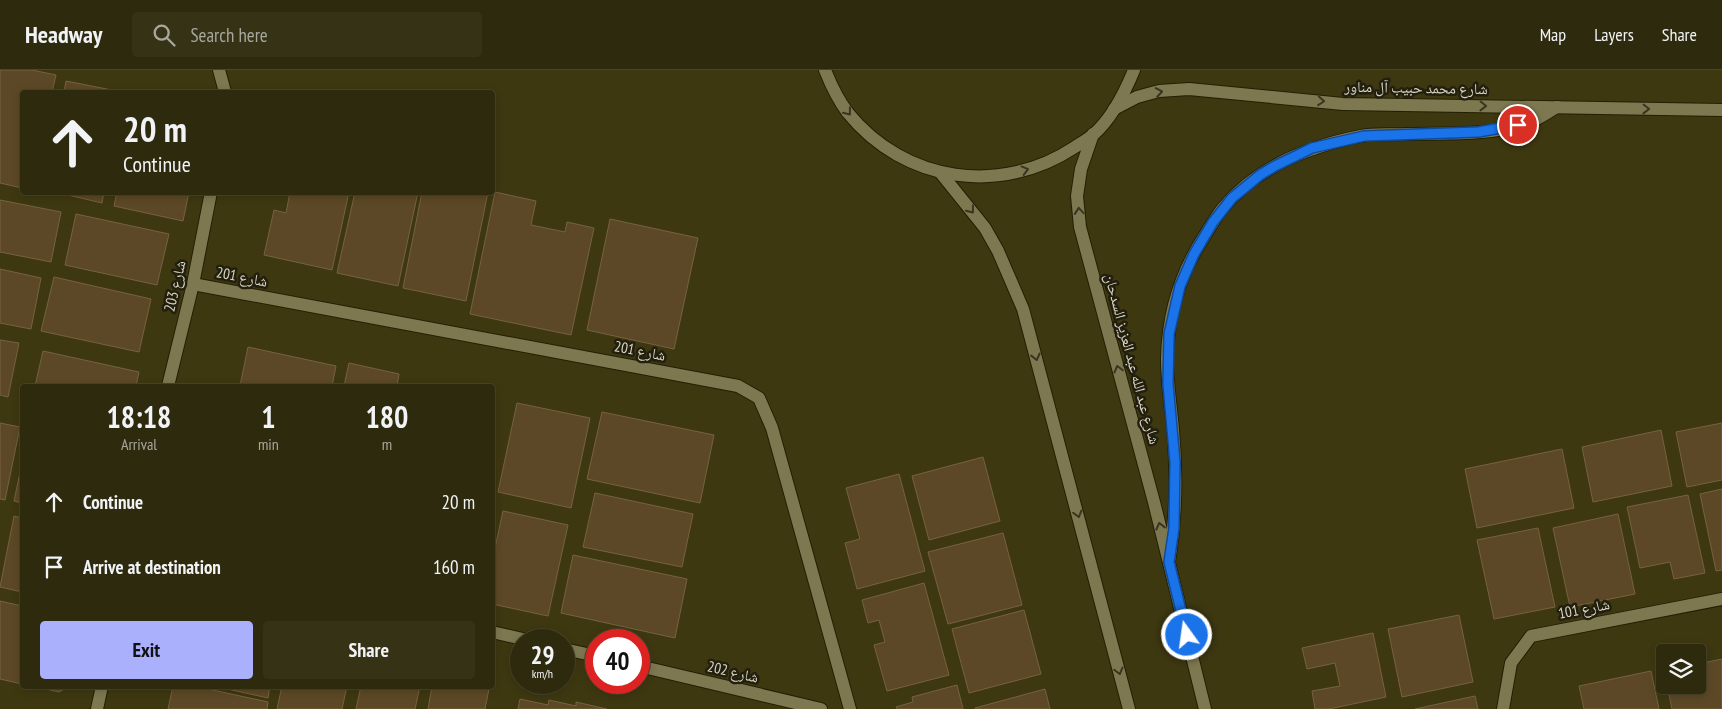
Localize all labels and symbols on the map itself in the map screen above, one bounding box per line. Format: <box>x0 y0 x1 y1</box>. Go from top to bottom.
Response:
street label: شارع محمد حبيب آل مناور <box>1343 77 1488 99</box>
one-way arrow <box>1155 88 1163 98</box>
one-way arrow <box>1317 96 1325 107</box>
one-way arrow <box>1480 101 1487 111</box>
pin <box>1497 104 1539 146</box>
one-way arrow <box>1642 104 1650 114</box>
one-way arrow <box>843 106 851 115</box>
one-way arrow <box>1020 165 1029 176</box>
one-way arrow <box>965 204 974 213</box>
one-way arrow <box>1074 207 1085 215</box>
street label: شارع 203 <box>159 258 191 314</box>
street label: شارع 201 <box>215 262 270 292</box>
street label: شارع عبد الله عبد العزيز السدحان <box>1100 271 1164 447</box>
street label: شارع 201 <box>613 336 668 366</box>
one-way arrow <box>1031 352 1041 360</box>
one-way arrow <box>1113 365 1123 373</box>
one-way arrow <box>1072 509 1082 518</box>
one-way arrow <box>1155 521 1166 530</box>
street label: شارع 101 <box>1557 594 1612 624</box>
position arrow <box>1160 608 1212 660</box>
speed limit sign: 40 <box>585 629 650 694</box>
street label: شارع 202 <box>705 656 761 688</box>
one-way arrow <box>1113 667 1124 676</box>

